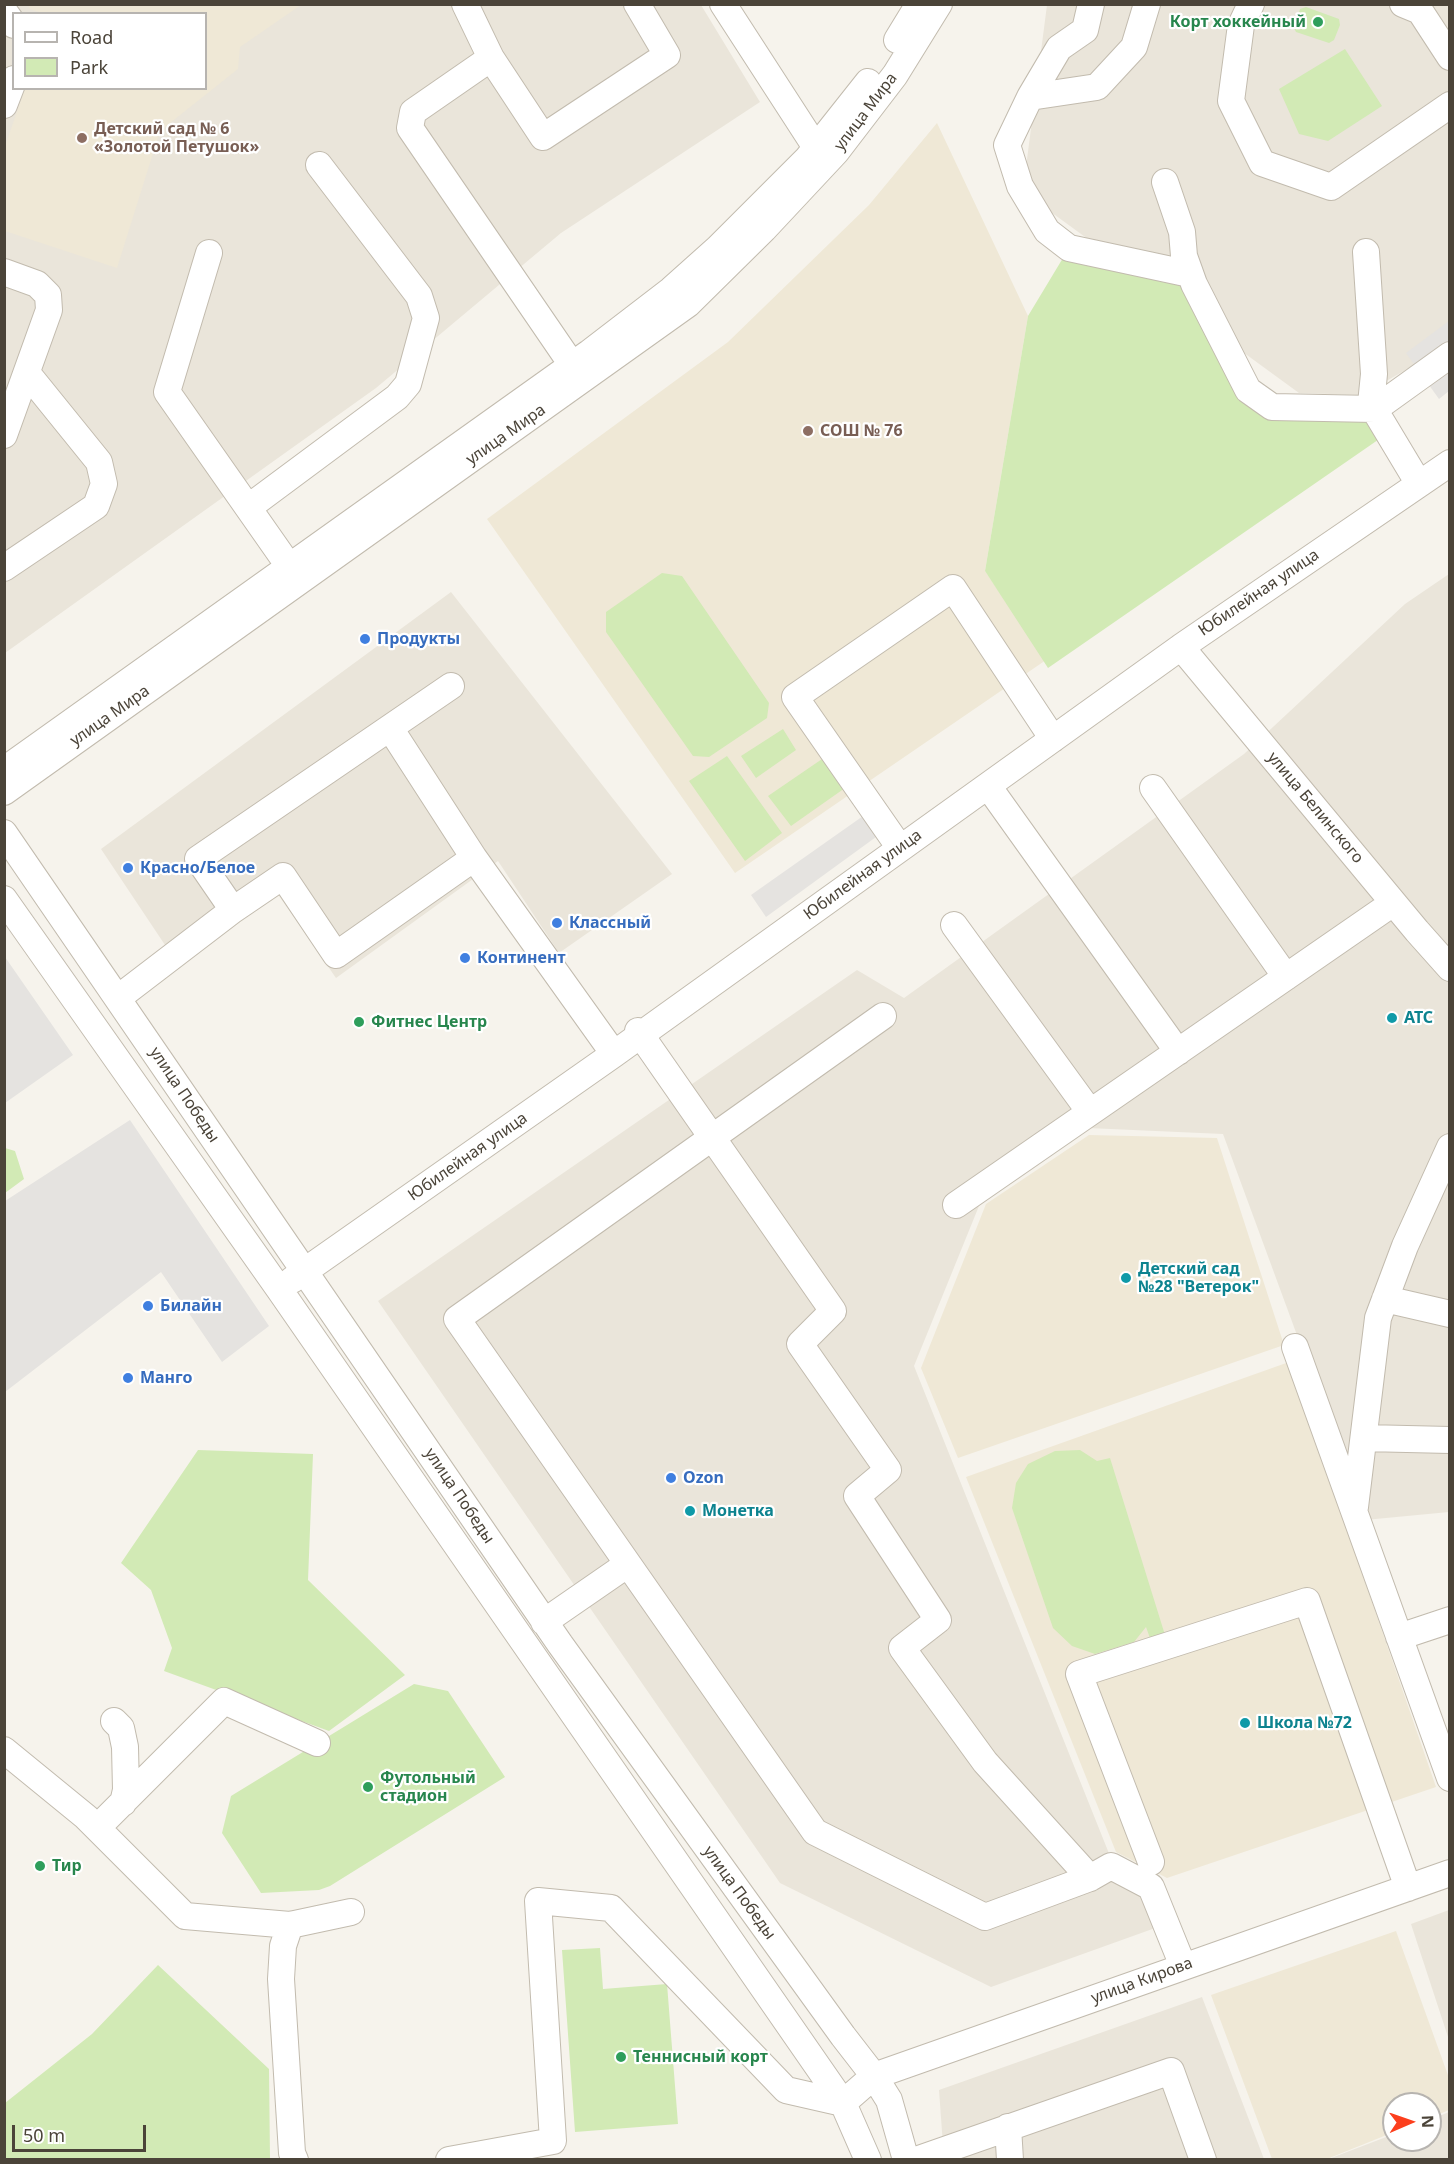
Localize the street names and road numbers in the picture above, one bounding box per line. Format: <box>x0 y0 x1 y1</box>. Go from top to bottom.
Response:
street label: улица Мира <box>830 69 902 155</box>
street label: улица Мира <box>463 401 549 469</box>
street label: Юбилейная улица <box>1195 546 1323 640</box>
street label: улица Мира <box>67 682 153 750</box>
street label: улица Белинского <box>1263 749 1367 867</box>
street label: Юбилейная улица <box>800 826 926 924</box>
street label: улица Победы <box>145 1044 223 1146</box>
street label: Юбилейная улица <box>405 1109 531 1205</box>
street label: улица Победы <box>420 1445 498 1547</box>
street label: улица Победы <box>699 1843 779 1943</box>
street label: улица Кирова <box>1089 1954 1195 2008</box>

